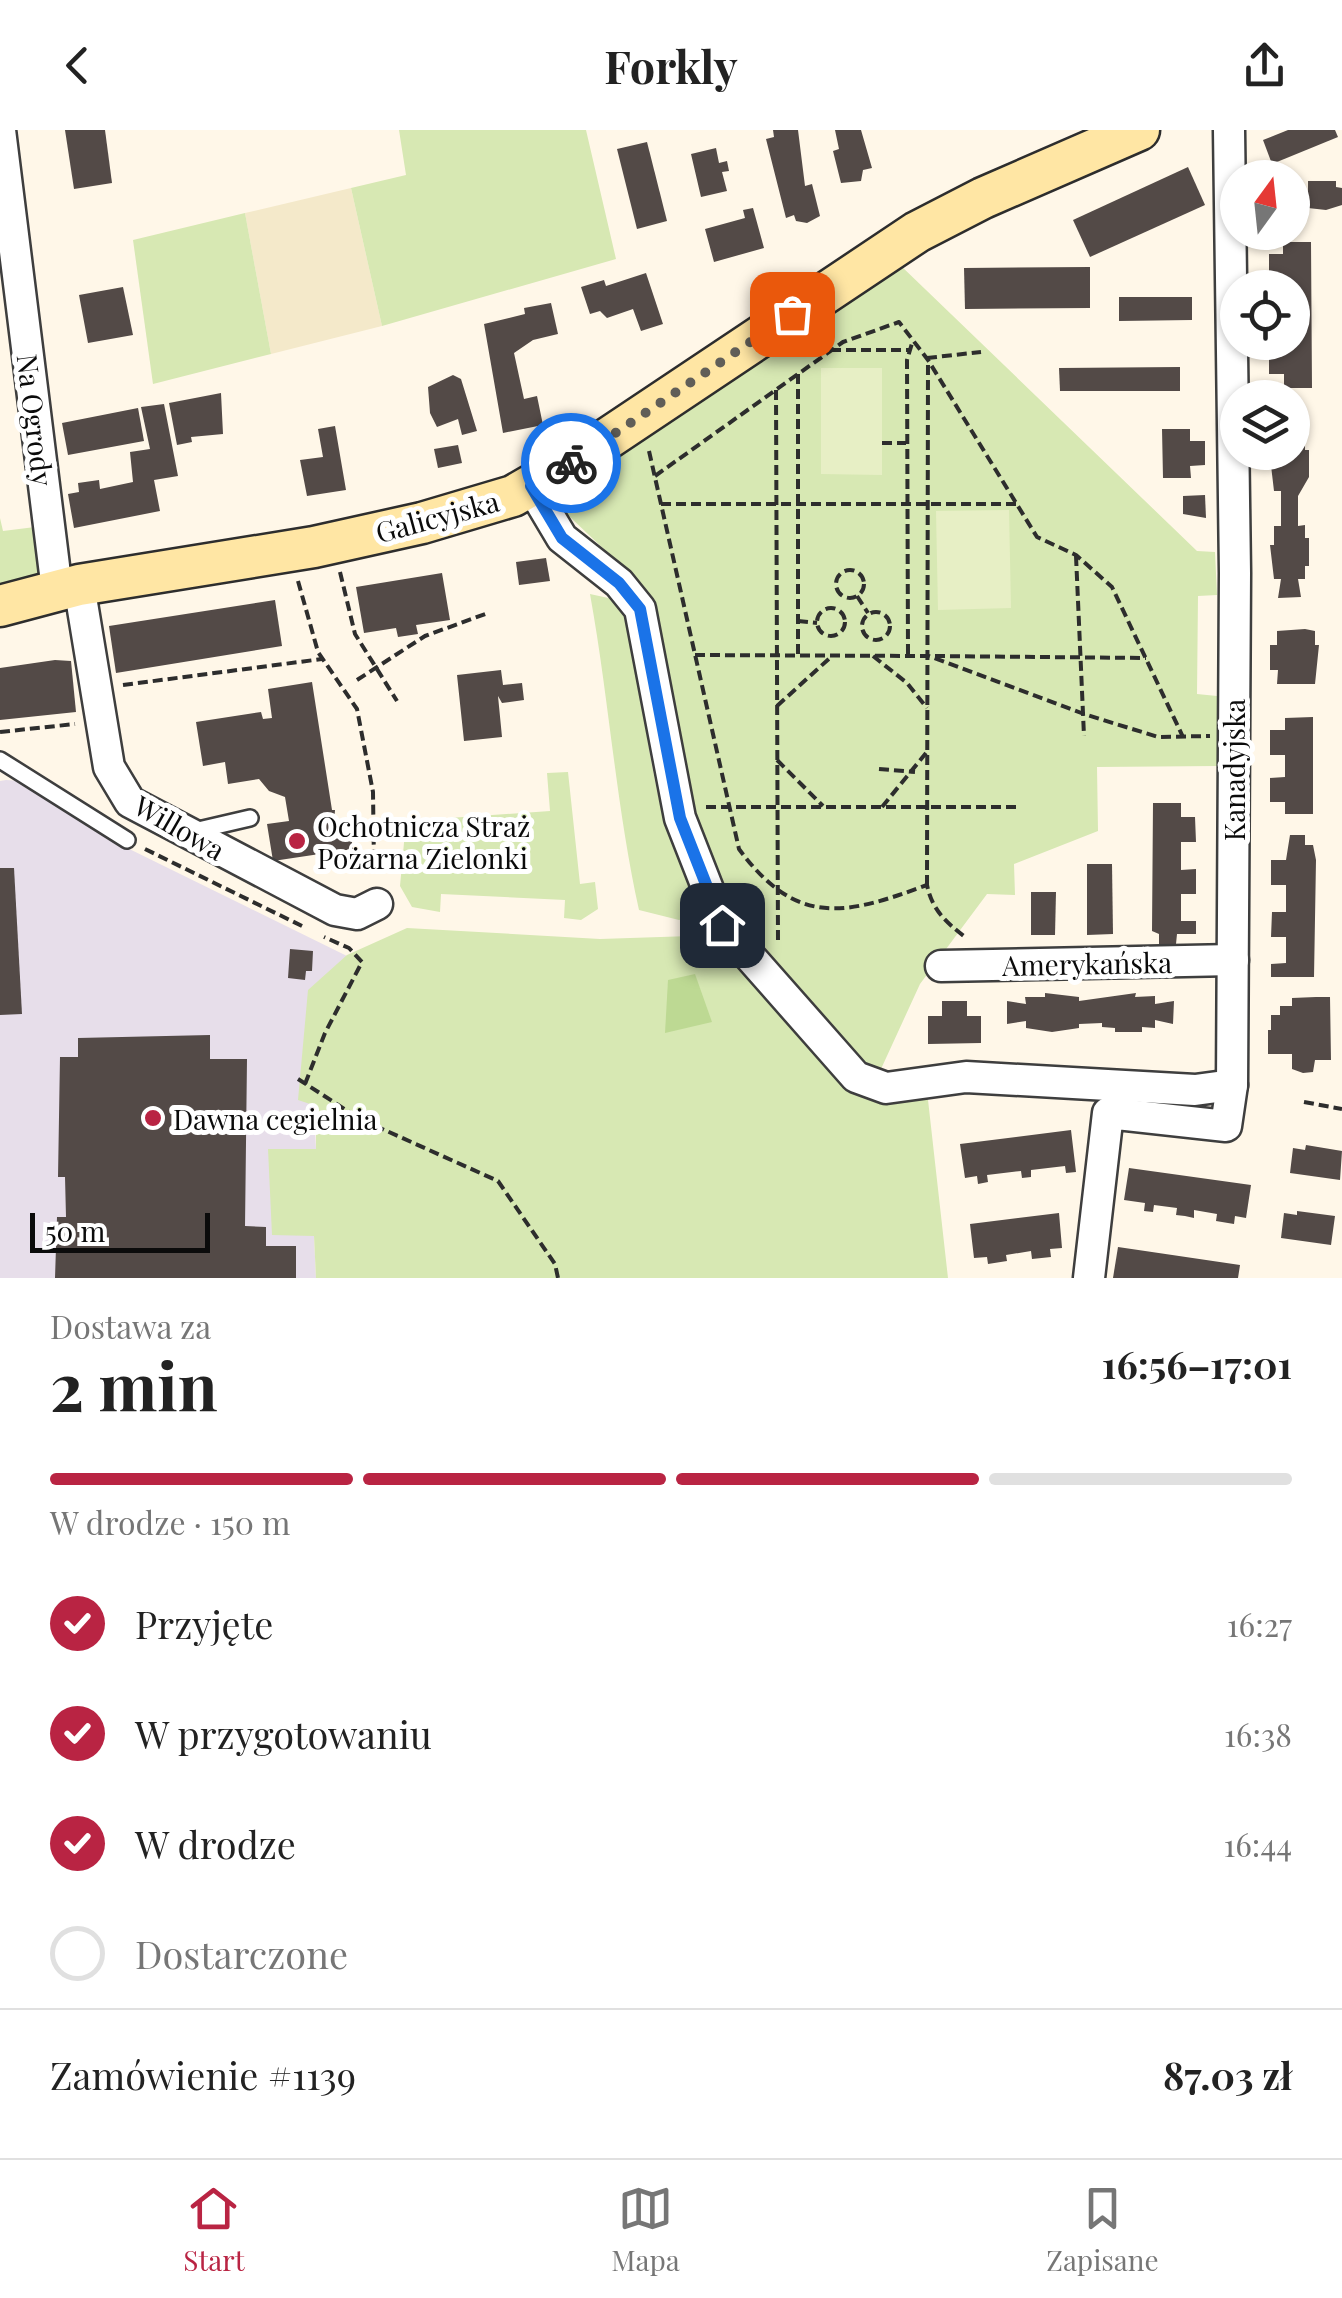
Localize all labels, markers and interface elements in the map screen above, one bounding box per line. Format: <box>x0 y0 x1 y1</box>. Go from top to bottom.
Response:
text: Forkly <box>604 35 738 95</box>
icon: back <box>50 38 105 93</box>
icon: share <box>1237 38 1292 93</box>
north arrow <box>1220 160 1310 250</box>
map controls <box>1220 160 1310 470</box>
button: locate <box>1220 270 1310 360</box>
pin <box>750 272 835 357</box>
icon: bag <box>765 287 820 342</box>
street label: Na Ogrody <box>10 352 62 488</box>
button: layers <box>1220 380 1310 470</box>
courier <box>521 413 621 513</box>
icon: bike <box>544 436 599 491</box>
street label: Galicyjska <box>371 482 503 550</box>
street label: Kanadyjska <box>1215 699 1252 841</box>
street label: Willowa <box>127 786 232 868</box>
place label: Ochotnicza Straż Pożarna Zielonki <box>317 807 530 876</box>
marker: Ochotnicza Straż Pożarna Zielonki <box>286 830 308 852</box>
pin <box>680 883 765 968</box>
icon: home <box>695 898 750 953</box>
street label: Amerykańska <box>1001 943 1172 983</box>
place label: Dawna cegielnia <box>173 1100 378 1137</box>
marker: Dawna cegielnia <box>142 1107 164 1129</box>
scale bar <box>30 1208 210 1252</box>
text: 50 m <box>45 1212 105 1249</box>
text: Dostawa za <box>50 1304 211 1347</box>
text: 16:56–17:01 <box>1102 1338 1292 1389</box>
text: 2 min <box>50 1341 218 1427</box>
text: W drodze · 150 m <box>50 1500 290 1543</box>
icon: check <box>50 1596 105 1651</box>
text: Przyjęte <box>135 1598 273 1649</box>
text: 16:27 <box>1227 1602 1292 1645</box>
icon: check <box>50 1706 105 1761</box>
text: W przygotowaniu <box>135 1708 432 1759</box>
text: 16:38 <box>1224 1712 1292 1755</box>
icon: check <box>50 1816 105 1871</box>
text: W drodze <box>135 1818 296 1869</box>
text: 16:44 <box>1223 1822 1292 1865</box>
text: Dostarczone <box>135 1928 348 1979</box>
text: Zamówienie #1139 <box>50 2049 356 2100</box>
text: 87.03 zł <box>1163 2049 1292 2100</box>
tab: Start <box>183 2181 245 2278</box>
tab: Mapa <box>611 2181 680 2278</box>
tab: Zapisane <box>1046 2181 1159 2278</box>

